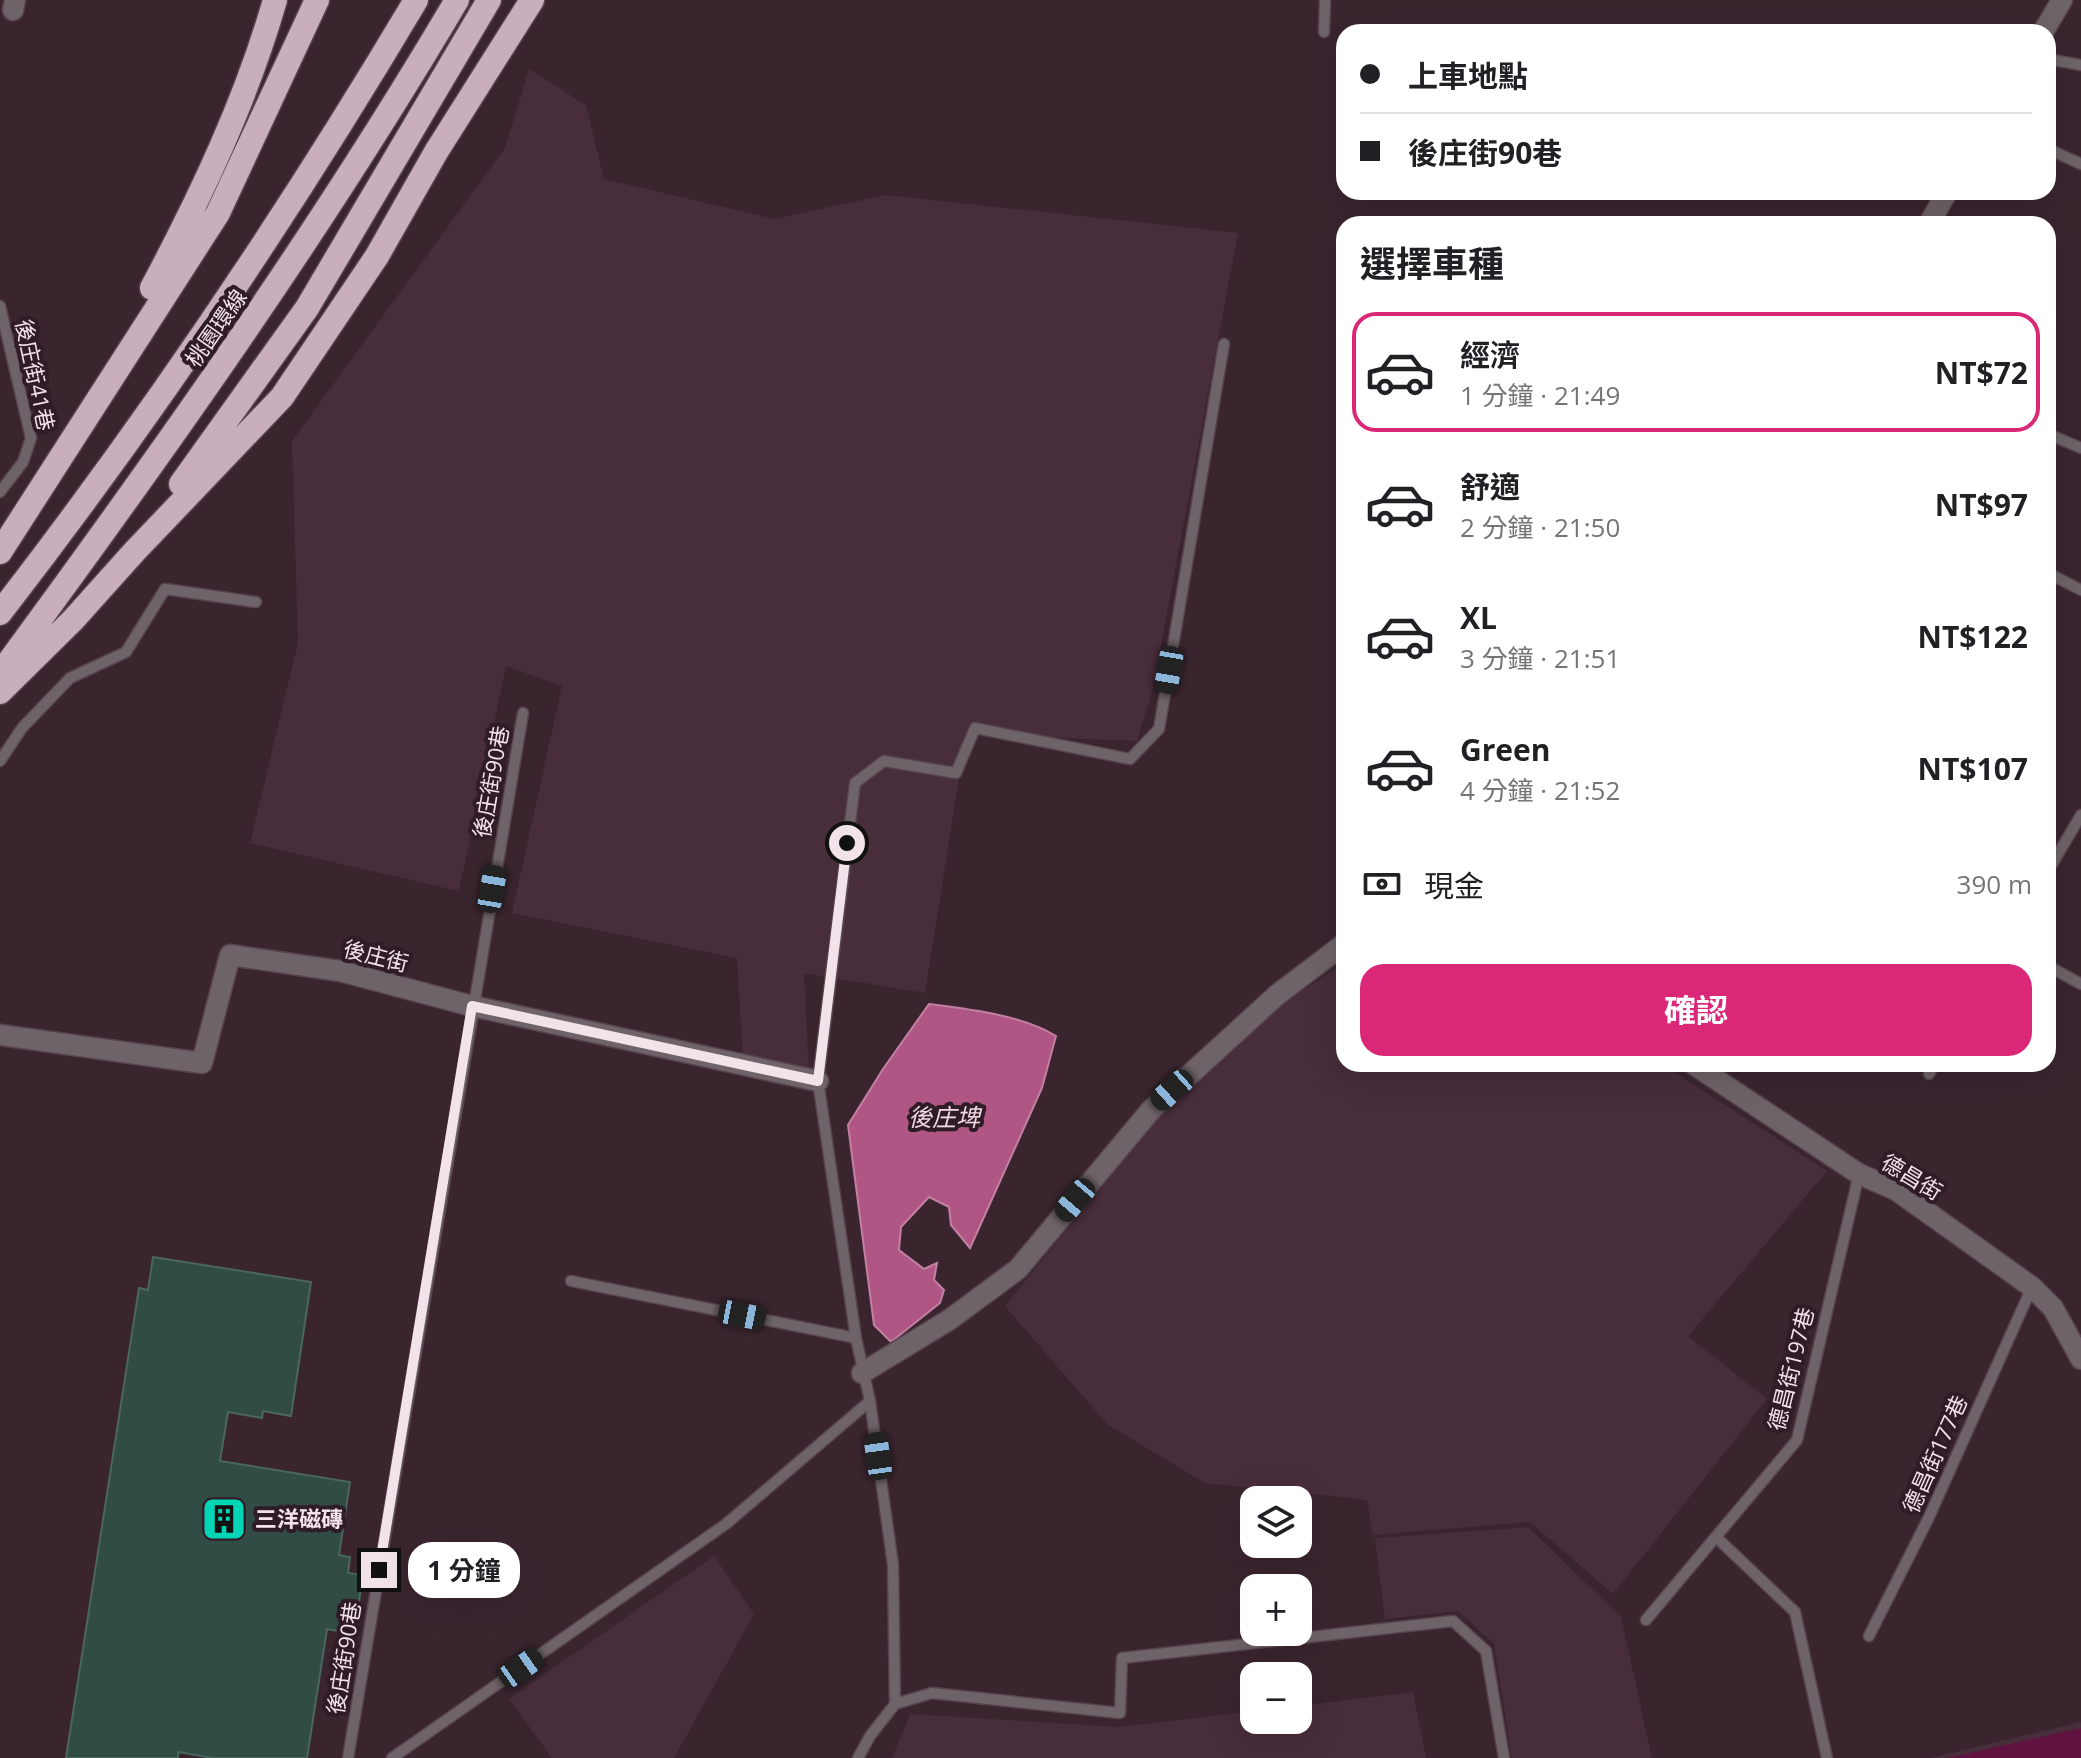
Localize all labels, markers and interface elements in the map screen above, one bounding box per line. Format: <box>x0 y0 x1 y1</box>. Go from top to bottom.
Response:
text: 上車地點 <box>1408 55 1528 96</box>
text: 後庄街90巷 <box>1408 132 1562 173</box>
text: 選擇車種 <box>1360 239 1504 288</box>
street label: 桃園環線 <box>178 283 253 372</box>
street label: 後庄街41巷 <box>10 316 62 433</box>
text: 經濟 <box>1460 334 1520 375</box>
icon: car <box>1364 336 1436 408</box>
text: NT$72 <box>1935 352 2028 393</box>
text: 1 分鐘 · 21:49 <box>1460 377 1620 413</box>
text: 舒適 <box>1460 466 1520 507</box>
icon: car <box>1364 468 1436 540</box>
text: NT$97 <box>1935 484 2028 525</box>
text: 2 分鐘 · 21:50 <box>1460 509 1620 545</box>
text: XL <box>1460 597 1497 638</box>
icon: car <box>1364 600 1436 672</box>
text: NT$122 <box>1918 616 2028 657</box>
text: 3 分鐘 · 21:51 <box>1460 640 1620 676</box>
car <box>1153 644 1185 696</box>
street label: 後庄街90巷 <box>465 723 515 840</box>
text: Green <box>1460 729 1551 770</box>
icon: car <box>1364 732 1436 804</box>
text: NT$107 <box>1918 748 2028 789</box>
text: 4 分鐘 · 21:52 <box>1460 772 1620 808</box>
route start <box>829 825 865 861</box>
icon: cash <box>1360 862 1404 906</box>
car <box>476 863 508 915</box>
text: 現金 <box>1424 865 1484 906</box>
text: 390 m <box>1957 866 2032 902</box>
street label: 後庄街 <box>341 932 412 978</box>
button: 確認 <box>1360 964 2032 1056</box>
car <box>1146 1065 1198 1115</box>
water label: 後庄埤 <box>908 1100 983 1133</box>
street label: 德昌街 <box>1876 1146 1949 1206</box>
car <box>1050 1174 1100 1226</box>
car <box>716 1299 768 1331</box>
street label: 德昌街197巷 <box>1760 1304 1820 1433</box>
street label: 德昌街177巷 <box>1895 1390 1973 1517</box>
car <box>863 1431 893 1481</box>
map controls <box>1240 1486 1312 1734</box>
button: layers <box>1240 1486 1312 1558</box>
building icon: 三洋磁磚 <box>200 1495 248 1543</box>
place label: 三洋磁磚 <box>255 1503 343 1533</box>
callout: 1 分鐘 <box>407 1542 519 1598</box>
route end <box>361 1552 397 1588</box>
text: 1 分鐘 <box>427 1552 501 1588</box>
button: + <box>1240 1574 1312 1646</box>
street label: 後庄街90巷 <box>319 1600 367 1716</box>
car <box>494 1644 548 1692</box>
button: − <box>1240 1662 1312 1734</box>

